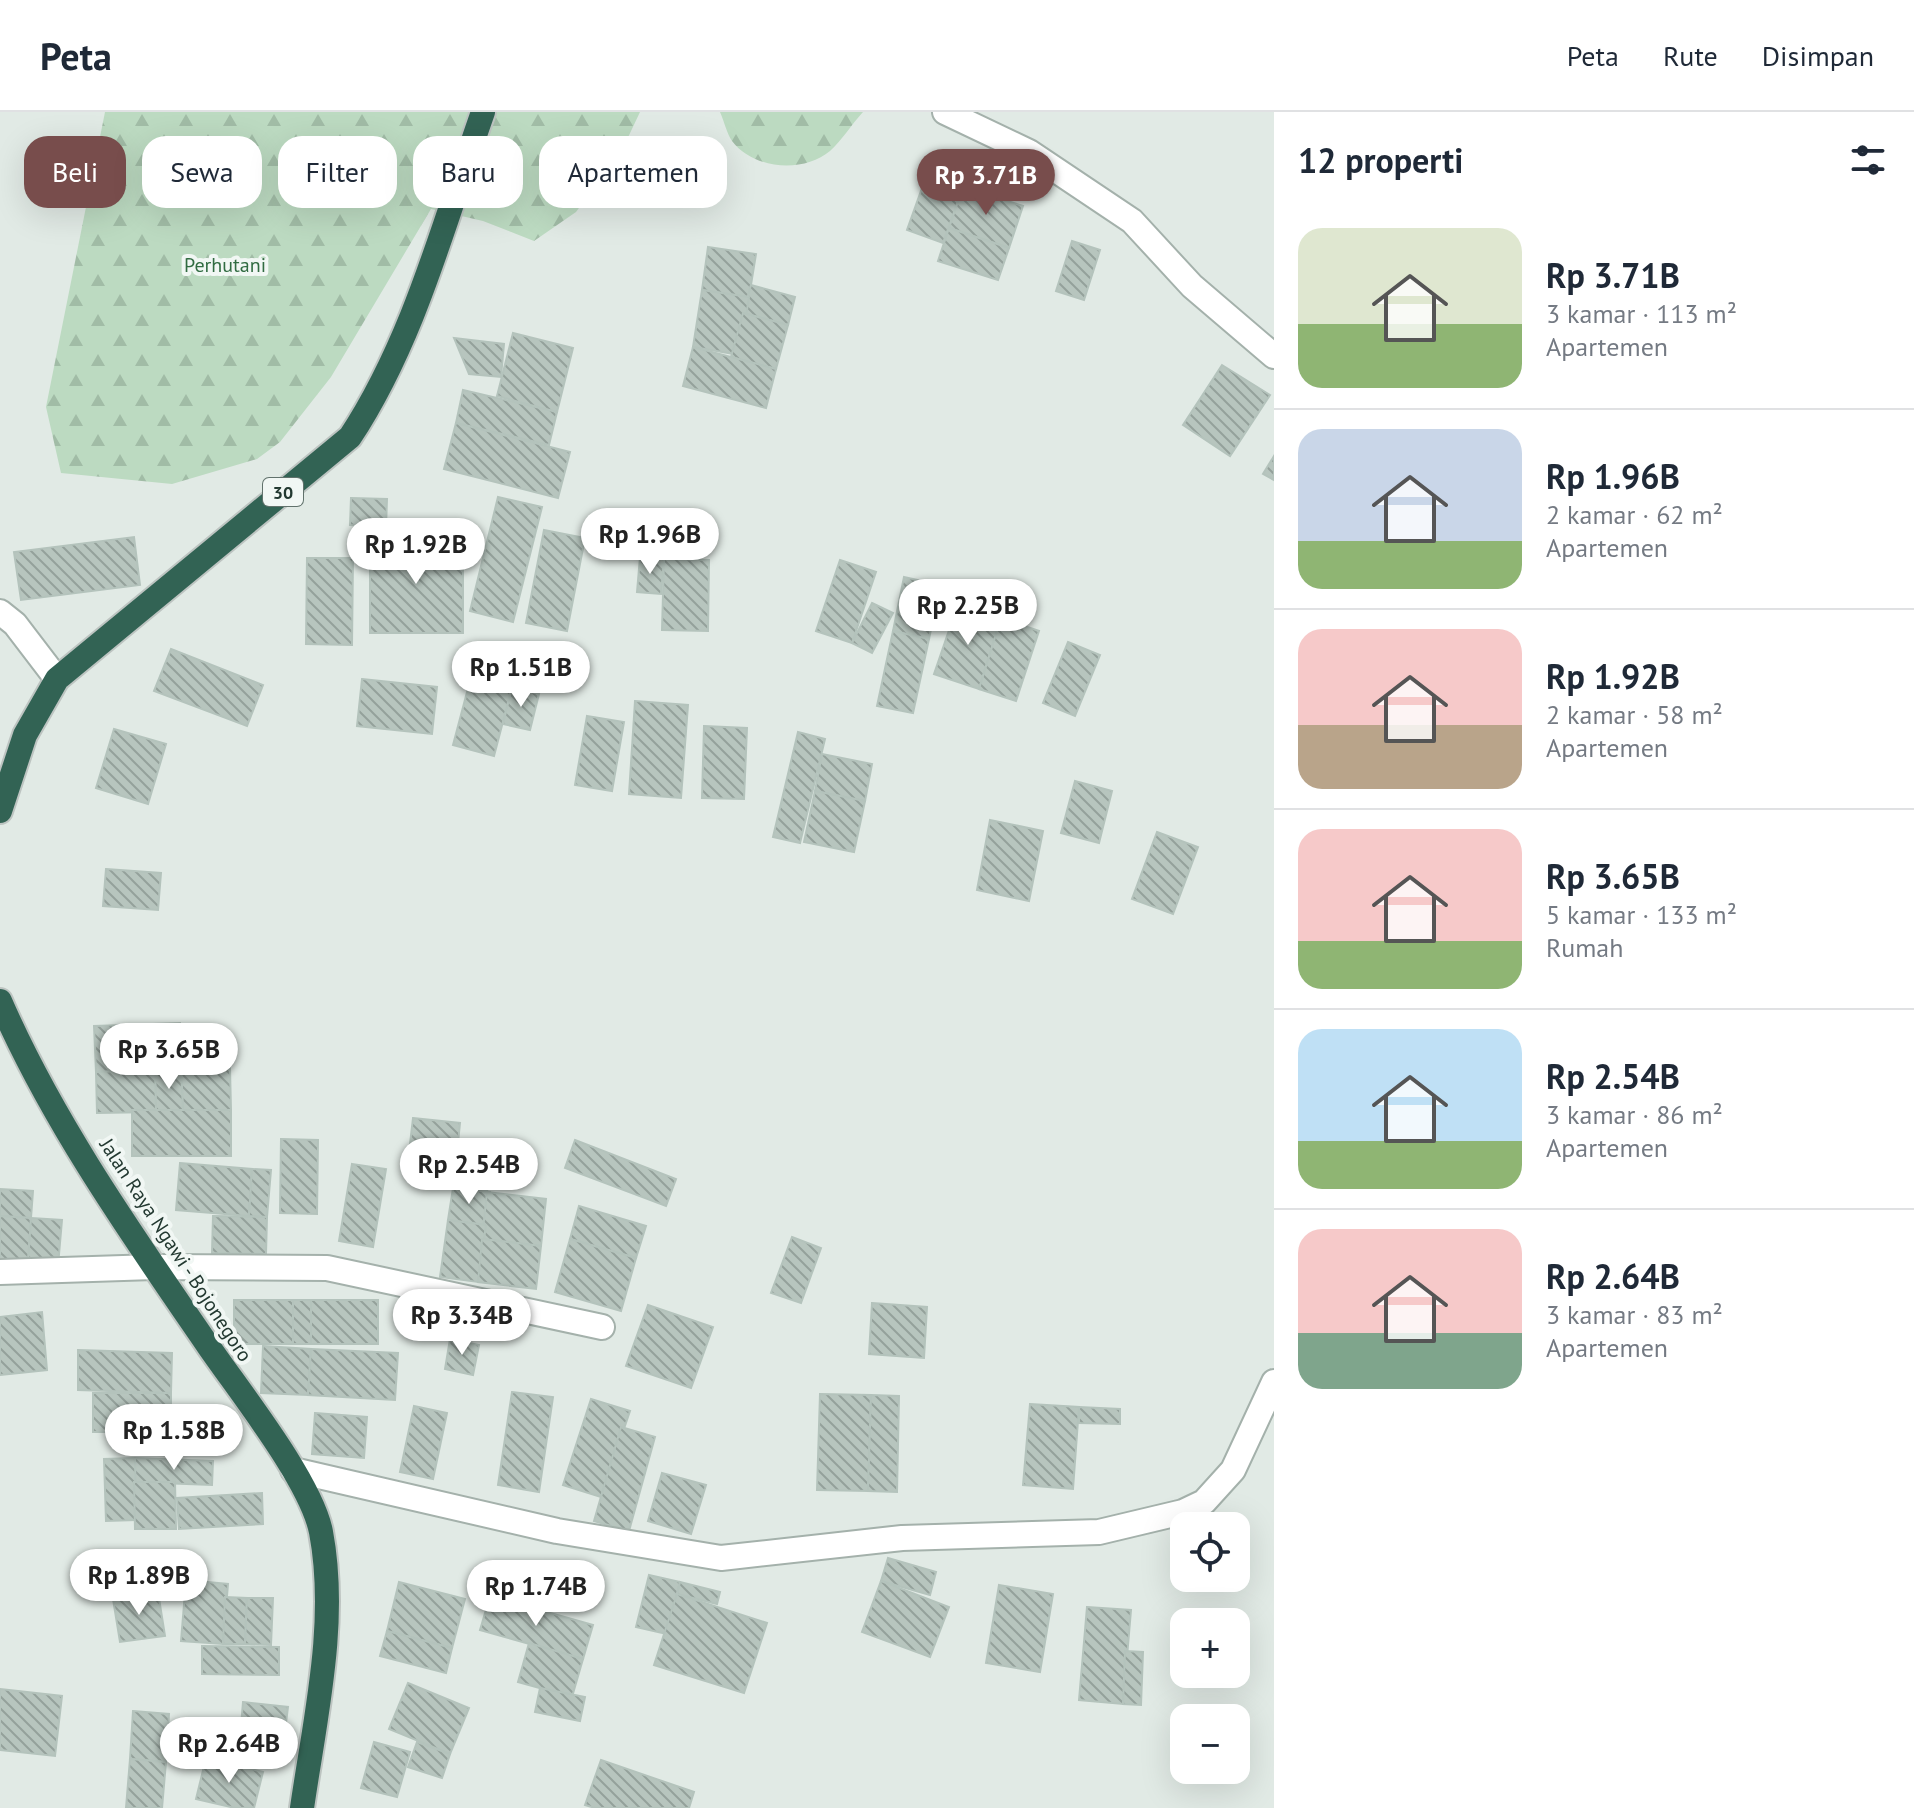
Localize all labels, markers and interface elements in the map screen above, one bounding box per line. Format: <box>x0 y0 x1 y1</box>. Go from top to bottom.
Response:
text: Peta <box>40 31 112 80</box>
text: Peta <box>1567 37 1619 74</box>
text: Rute <box>1663 37 1718 74</box>
text: Disimpan <box>1762 37 1874 74</box>
chip: Beli <box>24 136 126 208</box>
chip: Sewa <box>142 136 262 208</box>
chip: Filter <box>278 136 397 208</box>
chip: Baru <box>413 136 523 208</box>
chip: Apartemen <box>539 136 727 208</box>
text: 12 properti <box>1298 138 1463 182</box>
icon: filters <box>1846 138 1890 182</box>
pin: Rp 3.71B <box>903 149 1069 217</box>
text: Rp 3.71B <box>935 158 1037 191</box>
park label: Perhutani <box>184 252 266 278</box>
text: Rp 3.71B <box>1546 253 1680 297</box>
icon: home <box>1362 260 1458 356</box>
text: 3 kamar · 113 m² <box>1546 297 1737 330</box>
text: Apartemen <box>1546 330 1668 363</box>
text: Rp 1.96B <box>1546 454 1680 498</box>
icon: home <box>1362 461 1458 557</box>
road number: 30 <box>263 478 303 506</box>
text: 2 kamar · 62 m² <box>1546 498 1723 531</box>
pin: Rp 1.96B <box>567 508 733 576</box>
text: Rp 1.96B <box>599 517 701 550</box>
pin: Rp 1.92B <box>333 518 499 586</box>
text: Rp 1.92B <box>365 527 467 560</box>
text: Apartemen <box>1546 531 1668 564</box>
pin: Rp 2.25B <box>885 579 1051 647</box>
text: Rp 2.25B <box>917 588 1019 621</box>
pin: Rp 1.51B <box>438 641 604 709</box>
text: Rp 1.51B <box>470 650 572 683</box>
text: Rp 1.92B <box>1546 654 1680 698</box>
icon: home <box>1362 661 1458 757</box>
text: 2 kamar · 58 m² <box>1546 698 1723 731</box>
text: Apartemen <box>1546 731 1668 764</box>
text: Rp 3.65B <box>1546 854 1680 898</box>
icon: home <box>1362 861 1458 957</box>
text: 5 kamar · 133 m² <box>1546 898 1737 931</box>
text: Rumah <box>1546 931 1623 964</box>
pin: Rp 3.65B <box>86 1023 252 1091</box>
text: Rp 3.65B <box>118 1032 220 1065</box>
text: Rp 2.54B <box>1546 1054 1680 1098</box>
icon: home <box>1362 1061 1458 1157</box>
text: 3 kamar · 86 m² <box>1546 1098 1723 1131</box>
text: Apartemen <box>1546 1131 1668 1164</box>
street label: Jalan Raya Ngawi - Bojonegoro <box>93 1133 258 1367</box>
pin: Rp 2.54B <box>386 1138 552 1206</box>
text: Rp 2.54B <box>418 1147 520 1180</box>
text: Rp 2.64B <box>1546 1254 1680 1298</box>
icon: home <box>1362 1261 1458 1357</box>
pin: Rp 3.34B <box>379 1289 545 1357</box>
text: Rp 3.34B <box>411 1298 513 1331</box>
text: 3 kamar · 83 m² <box>1546 1298 1723 1331</box>
text: Apartemen <box>1546 1331 1668 1364</box>
pin: Rp 1.58B <box>91 1404 257 1472</box>
text: Rp 1.58B <box>123 1413 225 1446</box>
map controls <box>1170 1512 1250 1784</box>
button: locate <box>1170 1512 1250 1592</box>
pin: Rp 1.89B <box>56 1549 222 1617</box>
text: Rp 1.89B <box>88 1558 190 1591</box>
pin: Rp 1.74B <box>453 1560 619 1628</box>
text: Rp 1.74B <box>485 1569 587 1602</box>
button: + <box>1170 1608 1250 1688</box>
button: − <box>1170 1704 1250 1784</box>
pin: Rp 2.64B <box>146 1717 312 1785</box>
text: Rp 2.64B <box>178 1726 280 1759</box>

